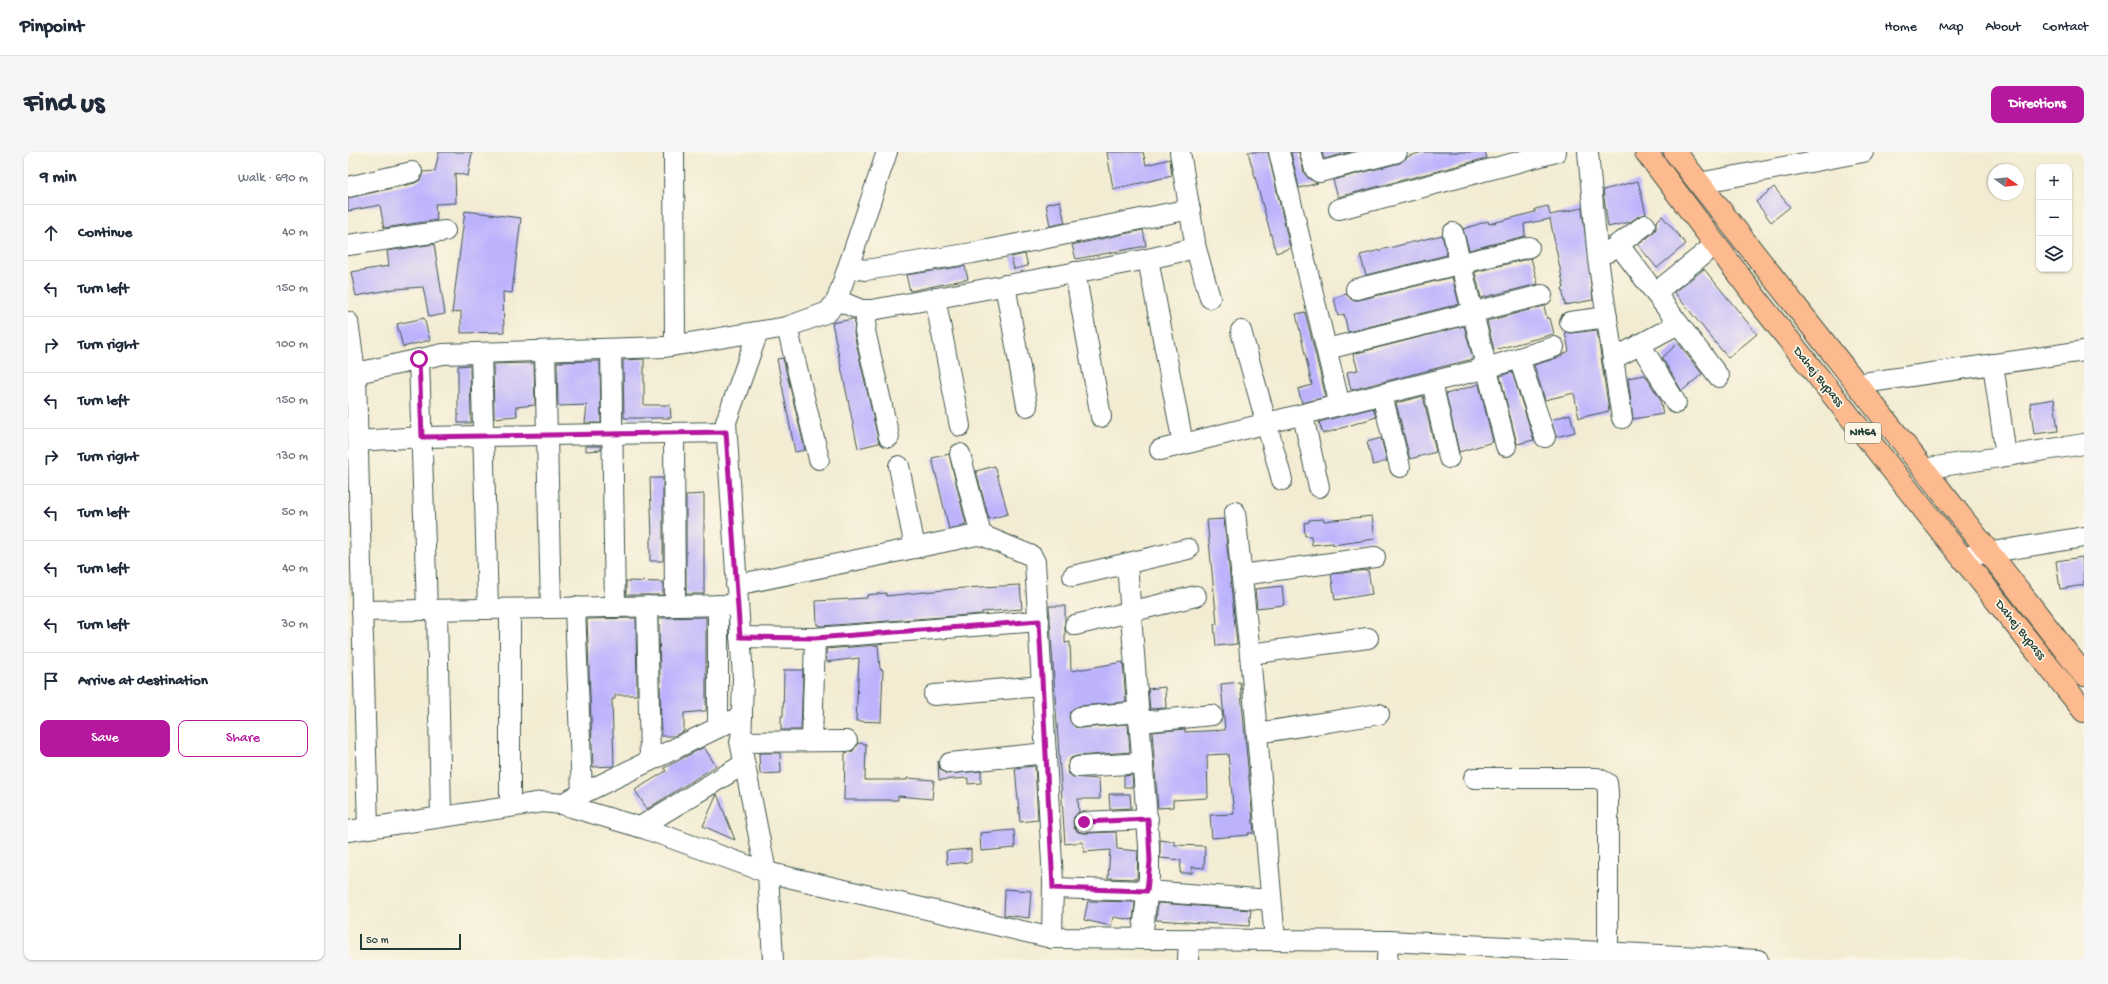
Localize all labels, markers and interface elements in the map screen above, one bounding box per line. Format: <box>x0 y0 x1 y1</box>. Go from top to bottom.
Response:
text: Pinpoint <box>20 16 84 39</box>
text: Home <box>1885 19 1917 36</box>
text: Map <box>1939 19 1963 36</box>
text: About <box>1985 19 2021 36</box>
text: Contact <box>2043 19 2088 36</box>
button: Directions <box>1991 86 2084 123</box>
text: Find us <box>24 88 104 121</box>
north arrow <box>1988 164 2024 200</box>
map controls <box>2036 164 2072 272</box>
button: + <box>2036 164 2072 200</box>
text: 9 min <box>40 168 76 188</box>
text: Walk · 690 m <box>238 171 308 186</box>
button: − <box>2036 200 2072 236</box>
icon: ahead <box>40 222 62 244</box>
text: Continue <box>78 224 132 242</box>
text: 40 m <box>282 225 308 240</box>
button: layers <box>2036 236 2072 272</box>
icon: left <box>40 278 62 300</box>
text: Turn left <box>78 280 129 298</box>
text: 150 m <box>276 281 308 296</box>
icon: right <box>40 334 62 356</box>
text: Turn right <box>78 336 138 354</box>
text: 100 m <box>276 337 308 352</box>
street label: Dahej Bypass <box>1789 343 1847 411</box>
route start <box>410 350 428 368</box>
icon: left <box>40 390 62 412</box>
text: Turn left <box>78 392 129 410</box>
text: 150 m <box>276 393 308 408</box>
road number: NH64 <box>1845 423 1881 443</box>
icon: right <box>40 446 62 468</box>
text: Turn right <box>78 448 138 466</box>
text: 130 m <box>276 449 308 464</box>
icon: left <box>40 502 62 524</box>
text: Turn left <box>78 504 129 522</box>
text: 50 m <box>281 505 308 520</box>
icon: left <box>40 558 62 580</box>
text: Turn left <box>78 560 129 578</box>
text: 40 m <box>282 561 308 576</box>
street label: Dahej Bypass <box>1991 596 2049 664</box>
icon: left <box>40 614 62 636</box>
text: Turn left <box>78 616 129 634</box>
text: 30 m <box>282 617 308 632</box>
icon: arrive <box>40 670 62 692</box>
text: Arrive at destination <box>78 672 208 690</box>
button: Save <box>40 720 170 757</box>
button: Share <box>178 720 308 757</box>
route end <box>1075 813 1093 831</box>
scale bar <box>360 932 461 951</box>
text: 50 m <box>366 935 388 947</box>

